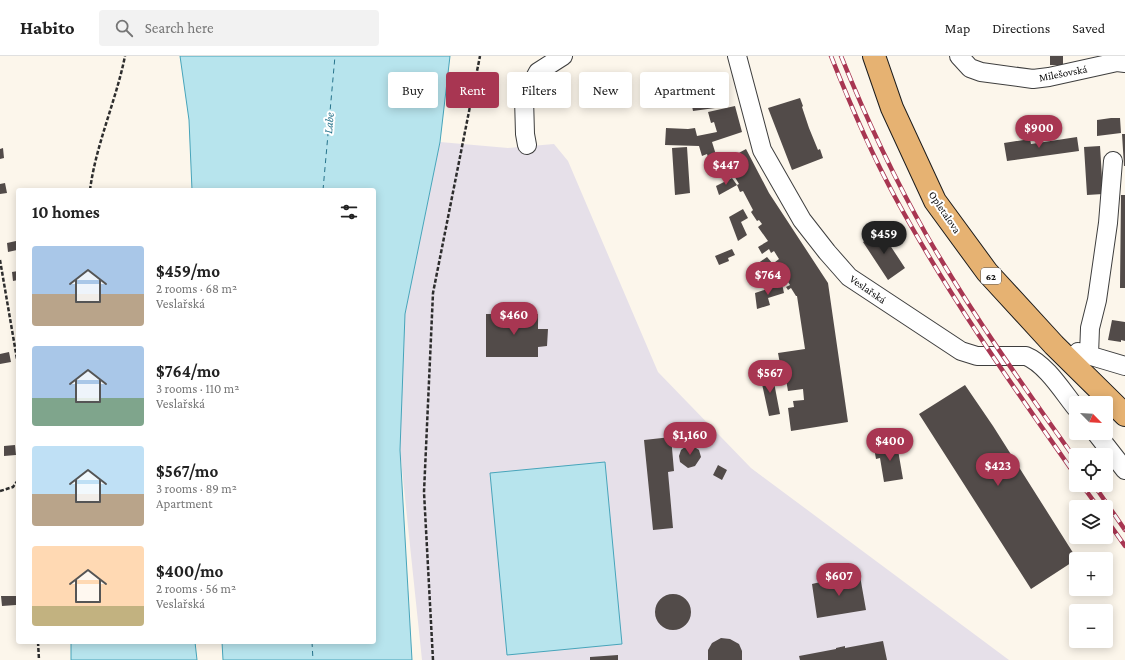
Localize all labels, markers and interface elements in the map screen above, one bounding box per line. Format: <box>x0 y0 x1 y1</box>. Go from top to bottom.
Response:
search box <box>99 10 379 46</box>
text: Habito <box>20 17 75 38</box>
icon: search <box>113 17 135 39</box>
text: Search here <box>145 20 214 36</box>
text: Map <box>945 20 970 36</box>
text: Directions <box>992 20 1050 36</box>
text: Saved <box>1072 20 1105 36</box>
street label: Milešovská <box>1038 62 1088 84</box>
chip: Buy <box>388 72 438 108</box>
chip: Rent <box>446 72 499 108</box>
chip: Filters <box>507 72 571 108</box>
chip: New <box>579 72 632 108</box>
chip: Apartment <box>640 72 729 108</box>
water label: Labe <box>321 111 337 134</box>
pin: $900 <box>1015 115 1063 149</box>
text: $900 <box>1024 120 1054 135</box>
pin: $447 <box>702 152 750 186</box>
text: $447 <box>713 157 739 172</box>
street label: Opletalova <box>926 189 963 236</box>
icon: filters <box>338 201 360 223</box>
text: 10 homes <box>32 203 100 222</box>
pin: $459 <box>860 221 908 255</box>
text: $459 <box>871 226 897 241</box>
icon: home <box>64 262 112 310</box>
text: $459/mo <box>156 262 220 281</box>
pin: $764 <box>744 262 792 296</box>
text: $764 <box>755 267 781 282</box>
road number: 62 <box>981 268 1001 284</box>
street label: Veslařská <box>848 272 888 306</box>
text: 2 rooms · 68 m² <box>156 281 237 296</box>
text: Veslařská <box>156 296 205 311</box>
pin: $460 <box>490 302 538 336</box>
text: $460 <box>500 307 528 322</box>
pin: $567 <box>746 360 794 394</box>
icon: home <box>64 362 112 410</box>
text: $764/mo <box>156 362 220 381</box>
text: $567 <box>757 365 783 380</box>
text: 3 rooms · 110 m² <box>156 381 239 396</box>
text: Veslařská <box>156 396 205 411</box>
north arrow <box>1069 396 1113 440</box>
map controls <box>1069 396 1113 648</box>
pin: $1,160 <box>657 422 723 456</box>
text: $1,160 <box>673 427 707 442</box>
pin: $400 <box>866 428 914 462</box>
text: $400 <box>875 433 905 448</box>
button: locate <box>1069 448 1113 492</box>
pin: $423 <box>974 453 1022 487</box>
text: $423 <box>985 458 1011 473</box>
icon: home <box>64 462 112 510</box>
text: $567/mo <box>156 462 218 481</box>
text: 3 rooms · 89 m² <box>156 481 237 496</box>
text: Apartment <box>156 496 213 511</box>
button: layers <box>1069 500 1113 544</box>
button: + <box>1069 552 1113 596</box>
icon: home <box>64 562 112 610</box>
text: $400/mo <box>156 562 223 581</box>
pin: $607 <box>815 563 863 597</box>
text: $607 <box>825 568 853 583</box>
text: 2 rooms · 56 m² <box>156 581 236 596</box>
text: Veslařská <box>156 596 205 611</box>
button: − <box>1069 604 1113 648</box>

